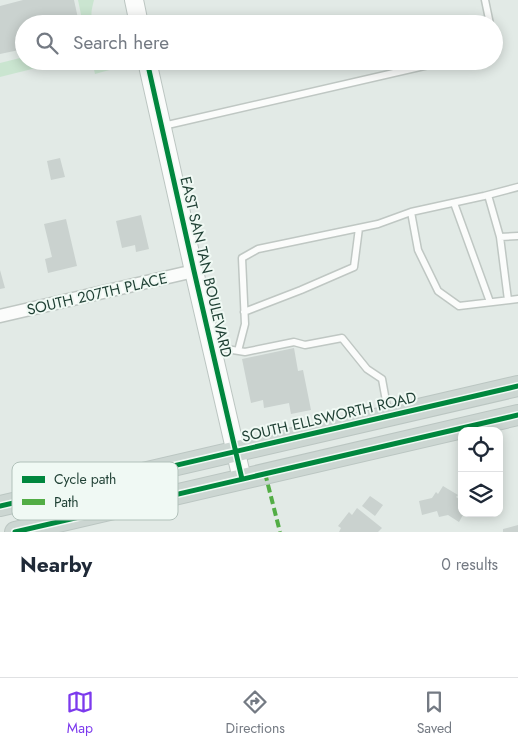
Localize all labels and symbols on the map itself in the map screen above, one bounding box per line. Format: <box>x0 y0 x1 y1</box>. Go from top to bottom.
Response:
street label: EAST SAN TAN BOULEVARD <box>174 174 238 360</box>
street label: SOUTH 207TH PLACE <box>25 267 169 321</box>
street label: SOUTH ELLSWORTH ROAD <box>240 386 418 448</box>
legend <box>12 462 178 520</box>
text: Cycle path <box>54 469 116 489</box>
text: Path <box>54 492 79 512</box>

